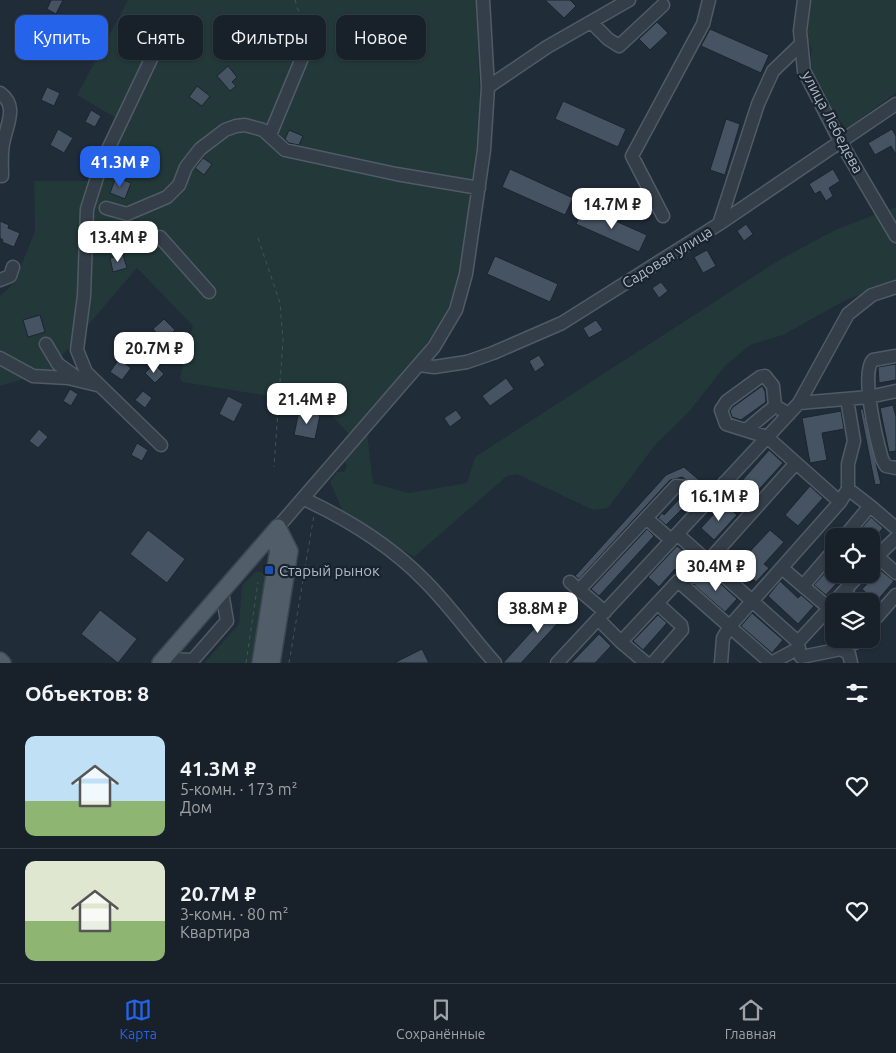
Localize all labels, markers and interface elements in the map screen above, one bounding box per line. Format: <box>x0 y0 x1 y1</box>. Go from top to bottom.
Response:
chip: Купить <box>15 15 108 60</box>
chip: Снять <box>118 15 203 60</box>
chip: Фильтры <box>213 15 326 60</box>
chip: Новое <box>336 15 426 60</box>
street label: улица Лебедева <box>799 68 867 176</box>
pin: 41.3M ₽ <box>74 146 166 188</box>
text: 41.3M ₽ <box>91 153 149 171</box>
pin: 14.7M ₽ <box>566 188 658 230</box>
text: 14.7M ₽ <box>583 195 641 213</box>
pin: 13.4M ₽ <box>72 220 164 263</box>
street label: Садовая улица <box>619 222 715 292</box>
text: 13.4M ₽ <box>89 228 147 246</box>
pin: 20.7M ₽ <box>108 332 200 374</box>
text: 20.7M ₽ <box>125 339 183 357</box>
pin: 21.4M ₽ <box>261 382 353 425</box>
text: 21.4M ₽ <box>278 390 336 408</box>
pin: 16.1M ₽ <box>673 480 765 522</box>
text: 16.1M ₽ <box>690 487 748 505</box>
map controls <box>825 528 880 648</box>
button: locate <box>825 528 880 583</box>
pin: 30.4M ₽ <box>670 550 762 592</box>
text: 30.4M ₽ <box>687 557 745 575</box>
place label: Старый рынок <box>279 562 380 579</box>
marker: Старый рынок <box>263 564 275 576</box>
pin: 38.8M ₽ <box>492 592 584 634</box>
button: layers <box>825 593 880 648</box>
text: 38.8M ₽ <box>509 599 567 617</box>
icon: filters <box>843 679 871 707</box>
text: Объектов: 8 <box>25 681 149 705</box>
icon: home <box>65 756 125 816</box>
text: 41.3M ₽ <box>180 756 256 780</box>
icon: heart <box>843 772 871 800</box>
text: 5-комн. · 173 m² <box>180 780 297 798</box>
text: Дом <box>180 798 212 816</box>
icon: home <box>65 881 125 941</box>
text: 20.7M ₽ <box>180 881 256 905</box>
icon: heart <box>843 897 871 925</box>
text: 3-комн. · 80 m² <box>180 905 288 923</box>
text: Квартира <box>180 923 250 941</box>
tab: Карта <box>120 996 157 1042</box>
tab: Сохранённые <box>396 996 486 1042</box>
tab: Главная <box>725 996 776 1042</box>

